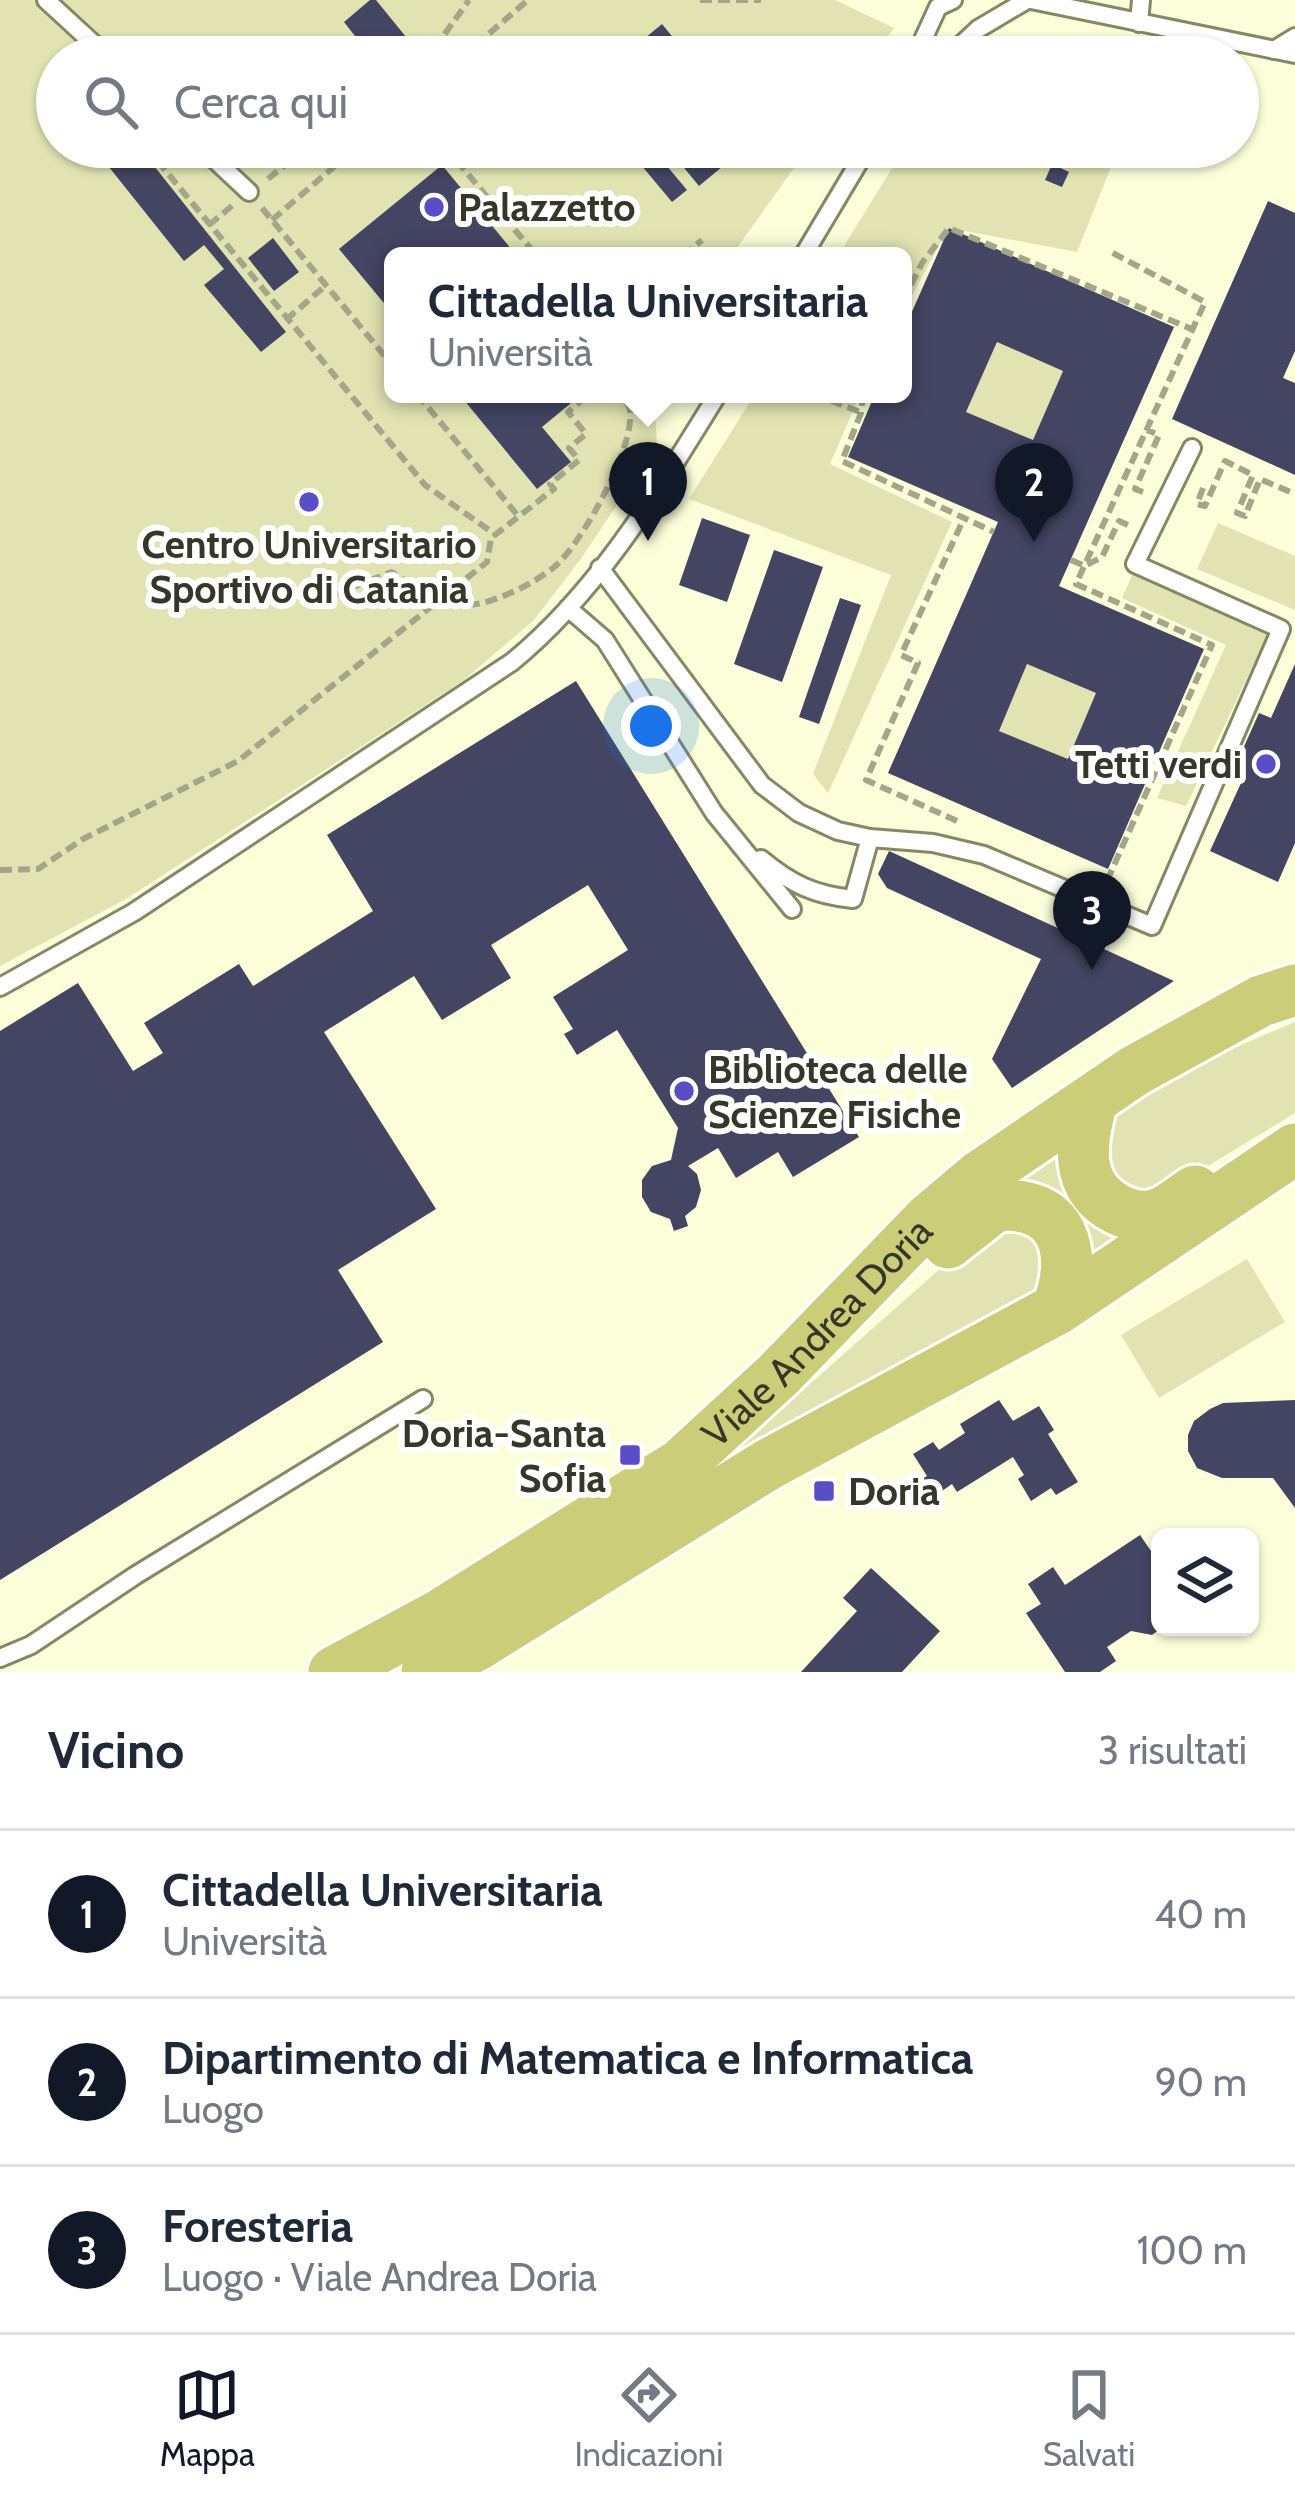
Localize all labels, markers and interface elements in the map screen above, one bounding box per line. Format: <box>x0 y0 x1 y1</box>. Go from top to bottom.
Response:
search box <box>36 36 1259 168</box>
icon: search <box>78 69 144 135</box>
text: Cerca qui <box>174 75 348 129</box>
place label: Palazzetto <box>458 183 636 231</box>
marker: Palazzetto <box>421 194 447 220</box>
popup <box>384 247 912 403</box>
text: Cittadella Universitaria <box>428 274 868 328</box>
text: Università <box>428 328 593 376</box>
pin: 1 <box>609 442 687 541</box>
pin: 2 <box>995 443 1073 542</box>
marker: Centro Universitario Sportivo di Catania <box>296 489 322 515</box>
place label: Centro Universitario Sportivo di Catania <box>141 520 477 613</box>
your location <box>621 696 681 756</box>
place label: Tetti verdi <box>1075 740 1242 788</box>
marker: Tetti verdi <box>1253 751 1279 777</box>
pin: 3 <box>1053 871 1131 970</box>
place label: Biblioteca delle Scienze Fisiche <box>708 1045 968 1138</box>
marker: Biblioteca delle Scienze Fisiche <box>671 1078 697 1104</box>
street label: Viale Andrea Doria <box>691 1207 942 1457</box>
place label: Doria-Santa Sofia <box>402 1409 606 1502</box>
marker: Doria-Santa Sofia <box>617 1442 643 1468</box>
place label: Doria <box>848 1467 940 1515</box>
marker: Doria <box>811 1478 837 1504</box>
map controls <box>1151 1528 1259 1636</box>
button: layers <box>1151 1528 1259 1636</box>
text: Vicino <box>48 1719 184 1781</box>
text: 3 risultati <box>1098 1726 1247 1774</box>
text: Cittadella Universitaria <box>162 1863 603 1917</box>
text: 1 <box>80 1890 94 1938</box>
text: 40 m <box>1154 1890 1247 1938</box>
text: Università <box>162 1917 327 1965</box>
text: Dipartimento di Matematica e Informatica <box>162 2031 973 2085</box>
text: 2 <box>77 2058 97 2106</box>
text: 90 m <box>1155 2058 1247 2106</box>
text: Luogo <box>162 2085 264 2133</box>
text: Foresteria <box>162 2199 353 2253</box>
text: 3 <box>76 2226 98 2274</box>
text: 100 m <box>1137 2226 1247 2274</box>
text: Luogo · Viale Andrea Doria <box>162 2253 597 2301</box>
tab: Mappa <box>160 2362 255 2474</box>
tab: Indicazioni <box>574 2362 723 2474</box>
tab: Salvati <box>1043 2362 1135 2474</box>

